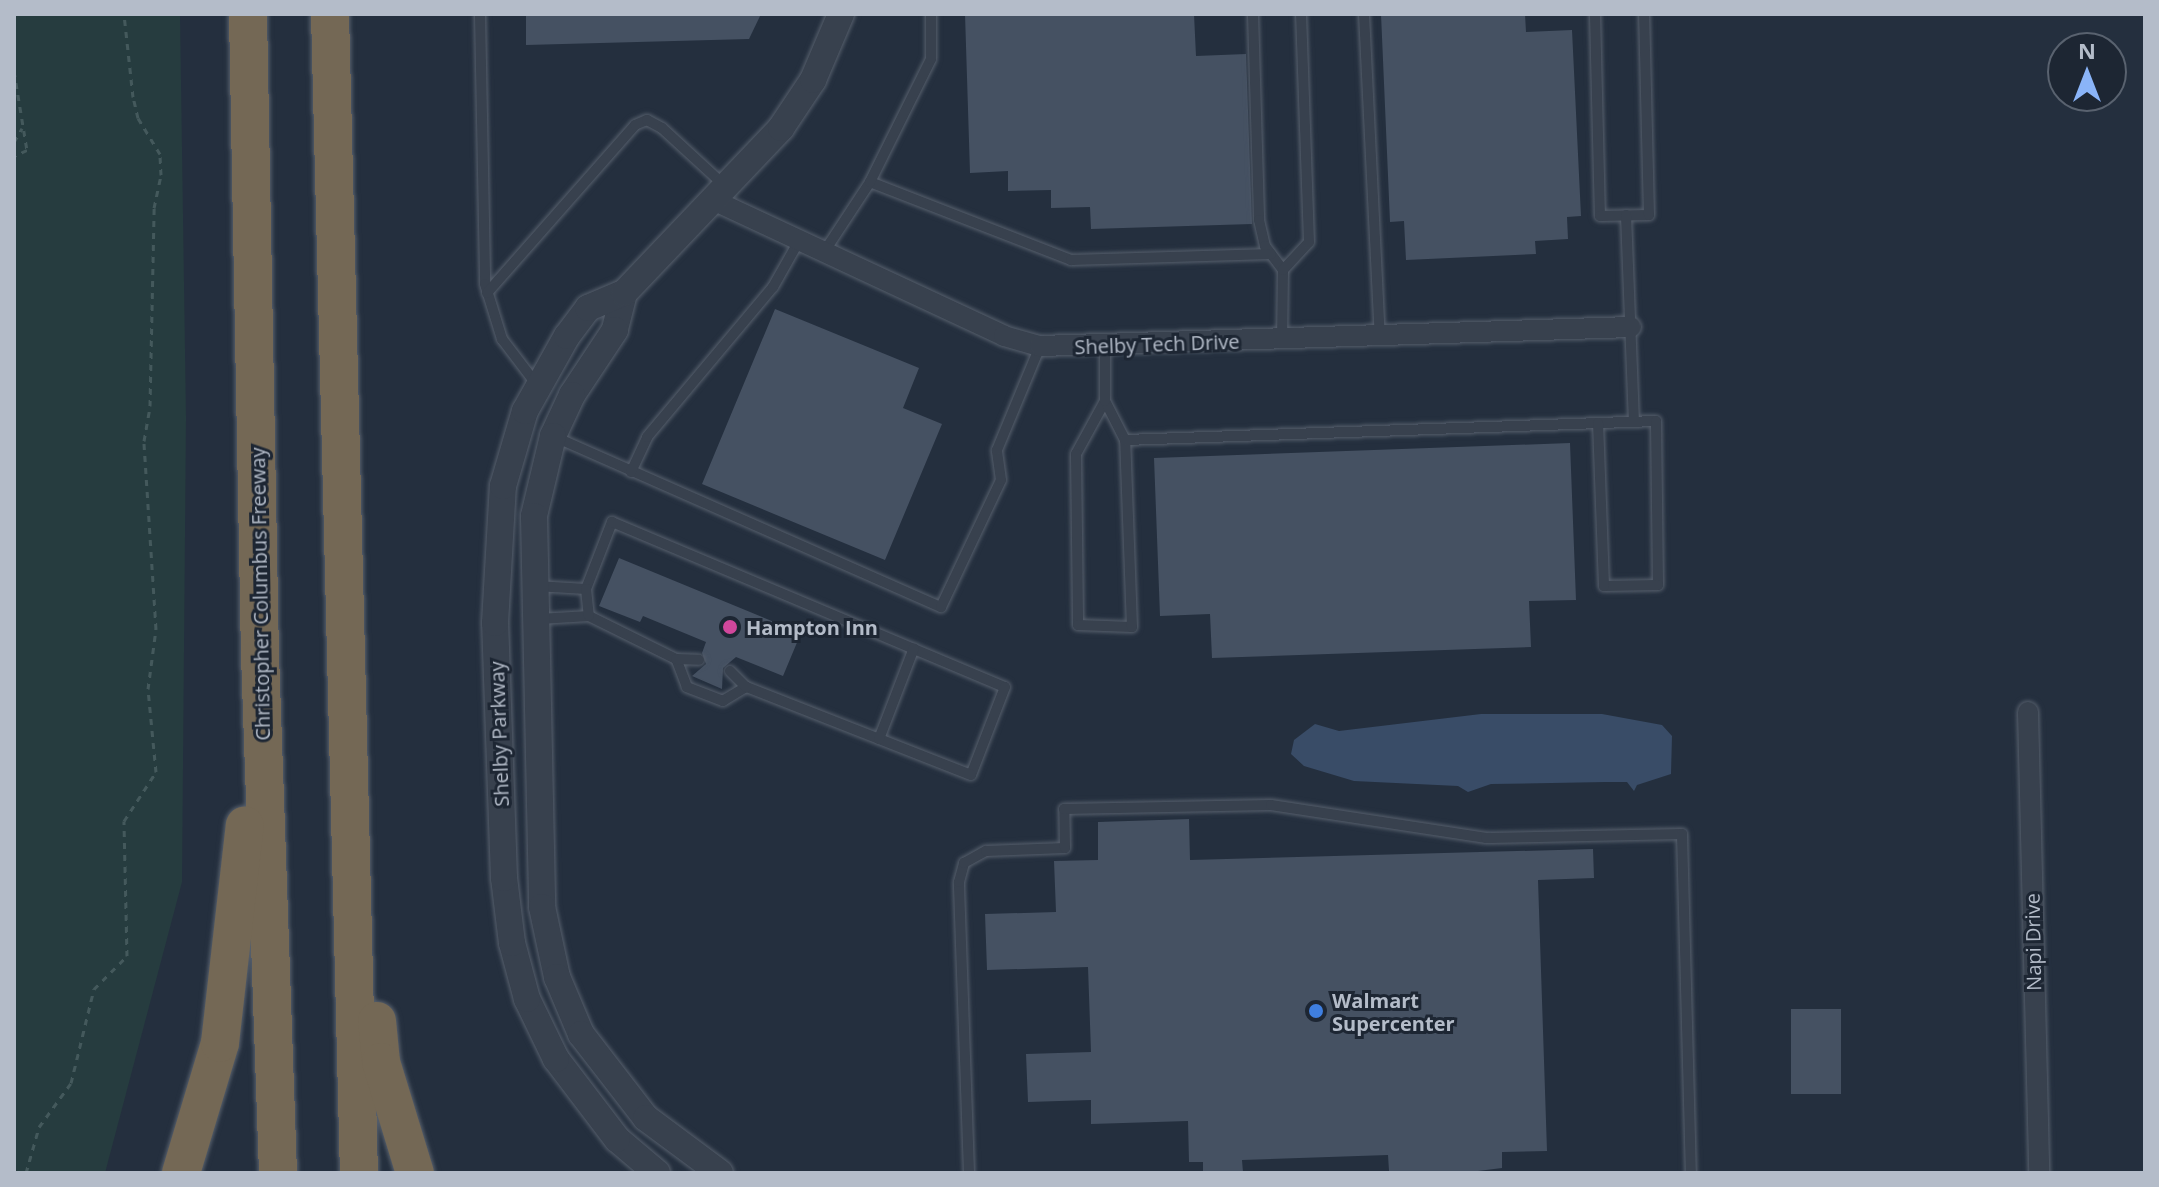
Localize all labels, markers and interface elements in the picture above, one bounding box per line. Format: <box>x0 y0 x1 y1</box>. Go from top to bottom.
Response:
north arrow <box>2047 32 2127 112</box>
text: N <box>2078 35 2096 65</box>
street label: Shelby Tech Drive <box>1074 329 1240 359</box>
street label: Christopher Columbus Freeway <box>245 447 275 741</box>
place label: Hampton Inn <box>746 615 878 639</box>
marker: Hampton Inn <box>721 618 739 636</box>
street label: Shelby Parkway <box>484 661 514 807</box>
street label: Napi Drive <box>2020 893 2046 991</box>
place label: Walmart Supercenter <box>1332 988 1455 1035</box>
marker: Walmart Supercenter <box>1307 1002 1325 1020</box>

